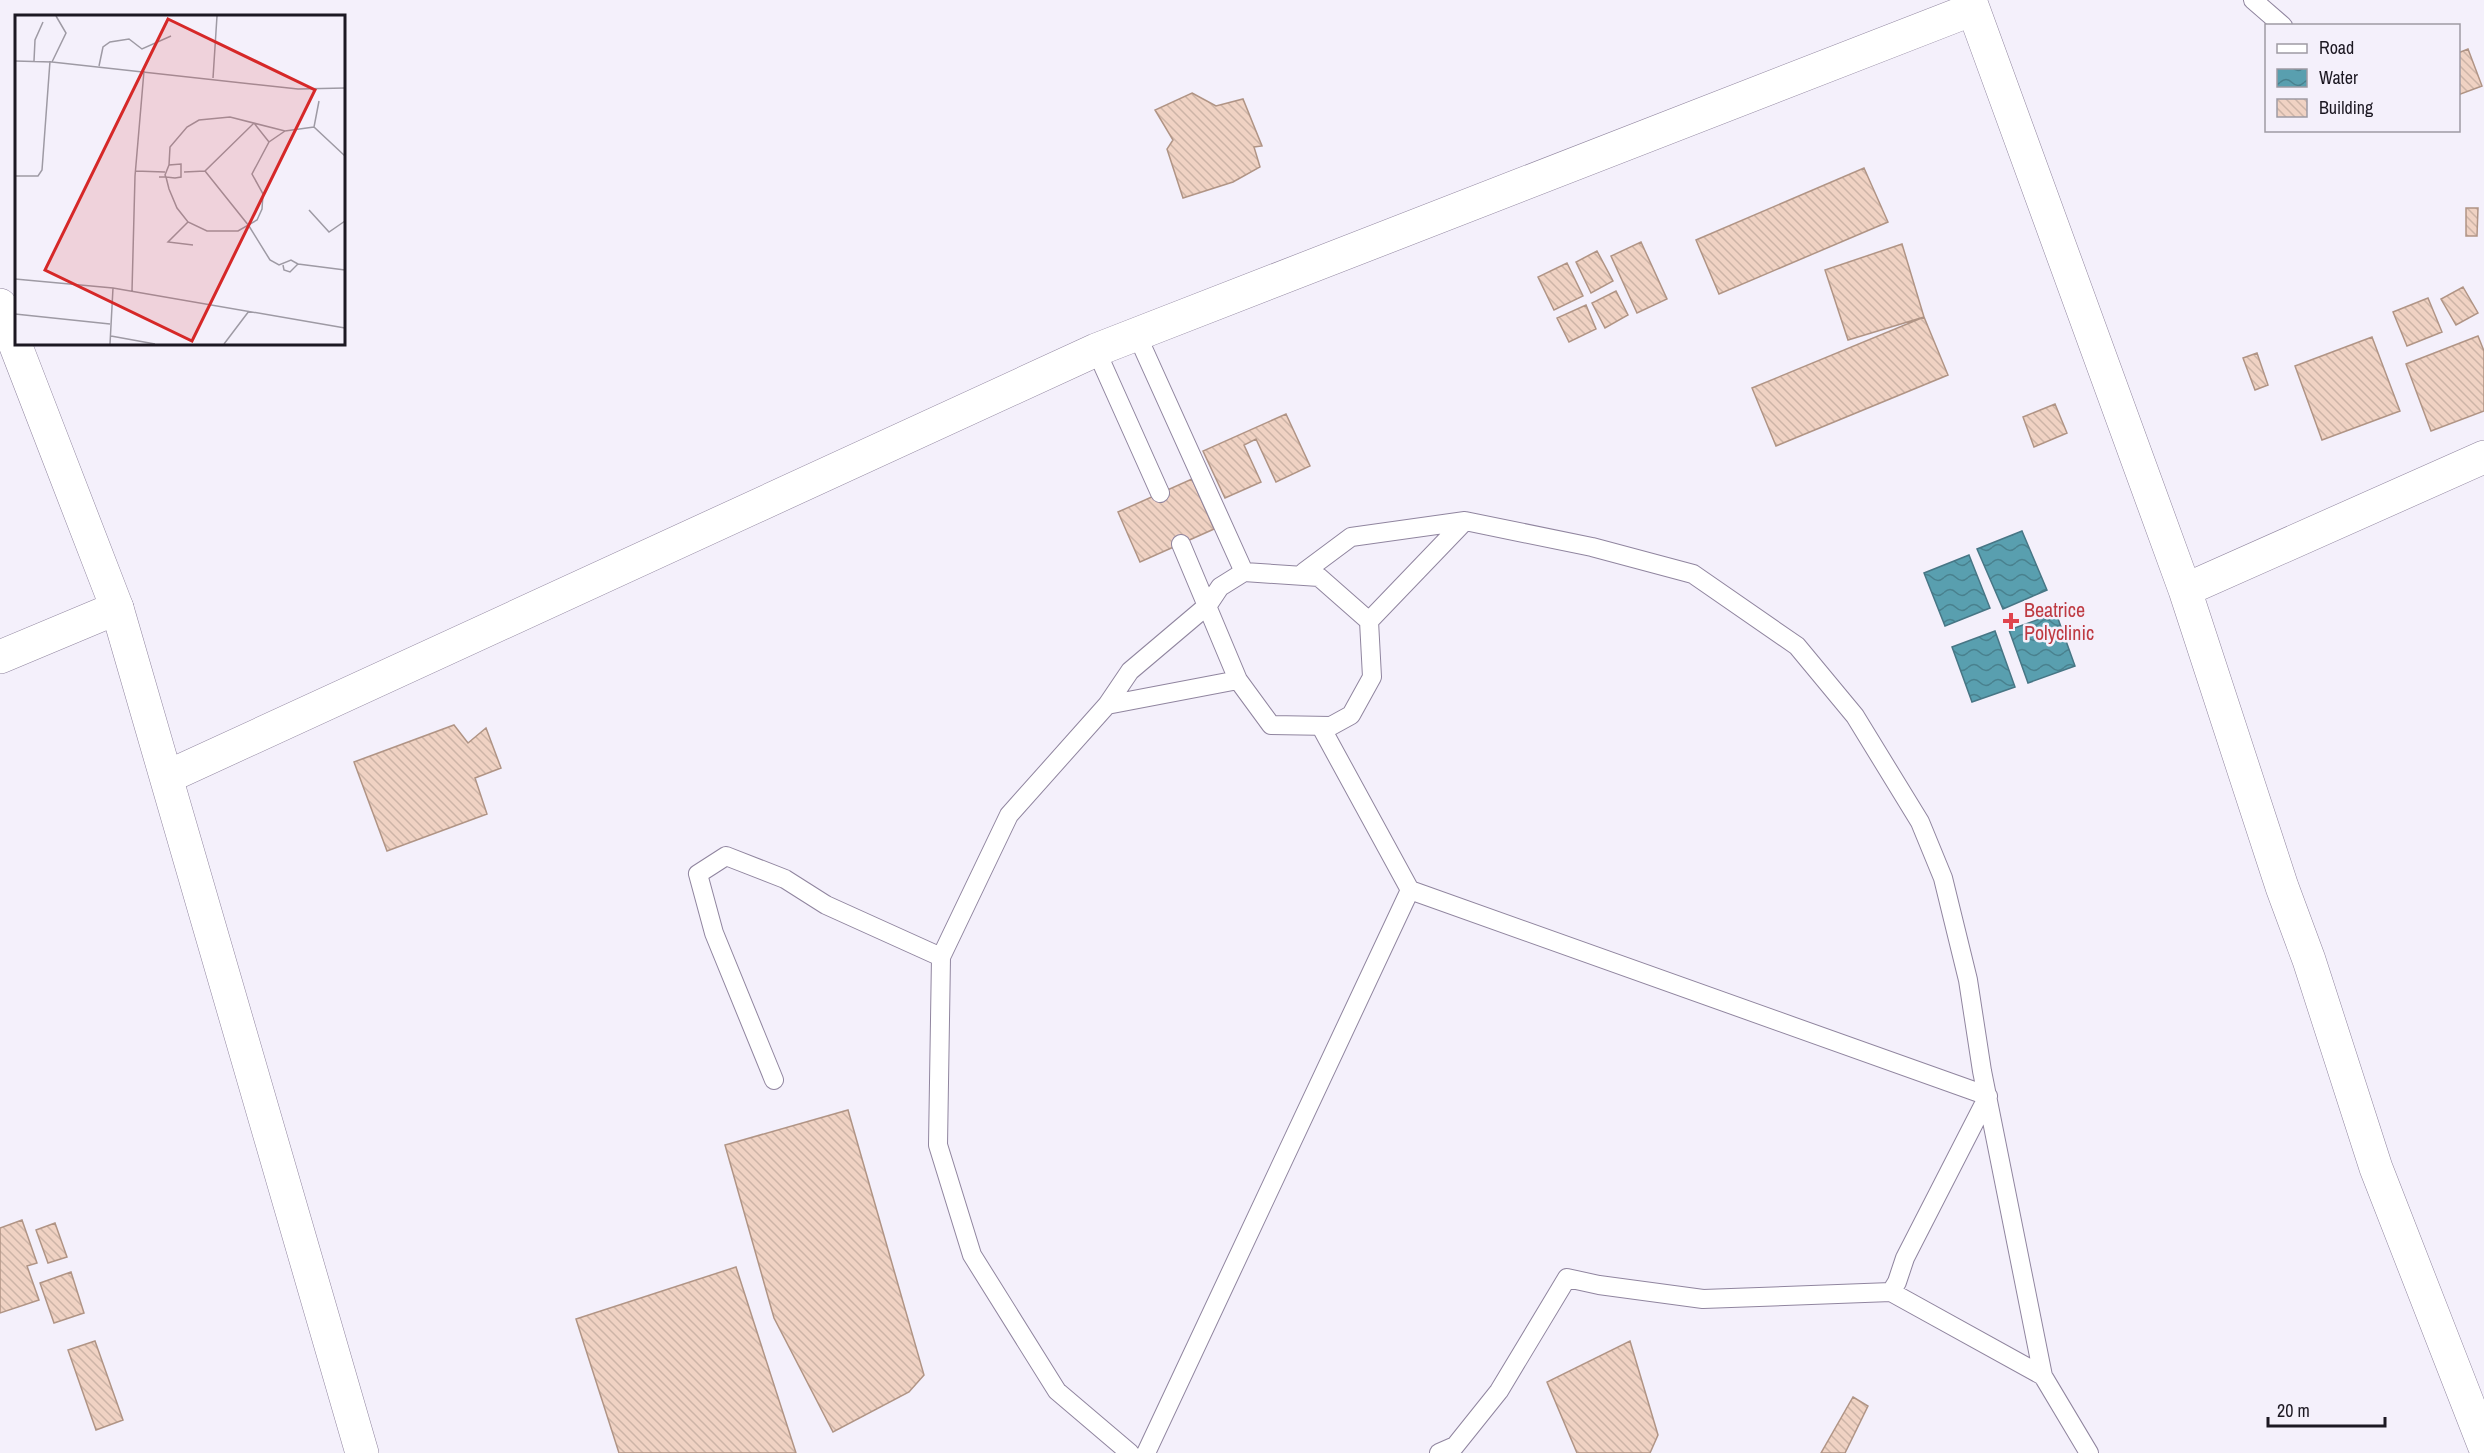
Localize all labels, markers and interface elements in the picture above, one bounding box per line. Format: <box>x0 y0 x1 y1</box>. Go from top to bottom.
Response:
inset map <box>15 15 345 345</box>
legend <box>2265 24 2460 132</box>
text: Road <box>2319 35 2354 60</box>
text: Water <box>2319 65 2358 90</box>
text: Building <box>2319 95 2374 120</box>
place label: Beatrice Polyclinic <box>2024 596 2094 646</box>
marker: Beatrice Polyclinic <box>2002 612 2020 630</box>
scale bar <box>2268 1390 2385 1428</box>
text: 20 m <box>2277 1398 2310 1423</box>

